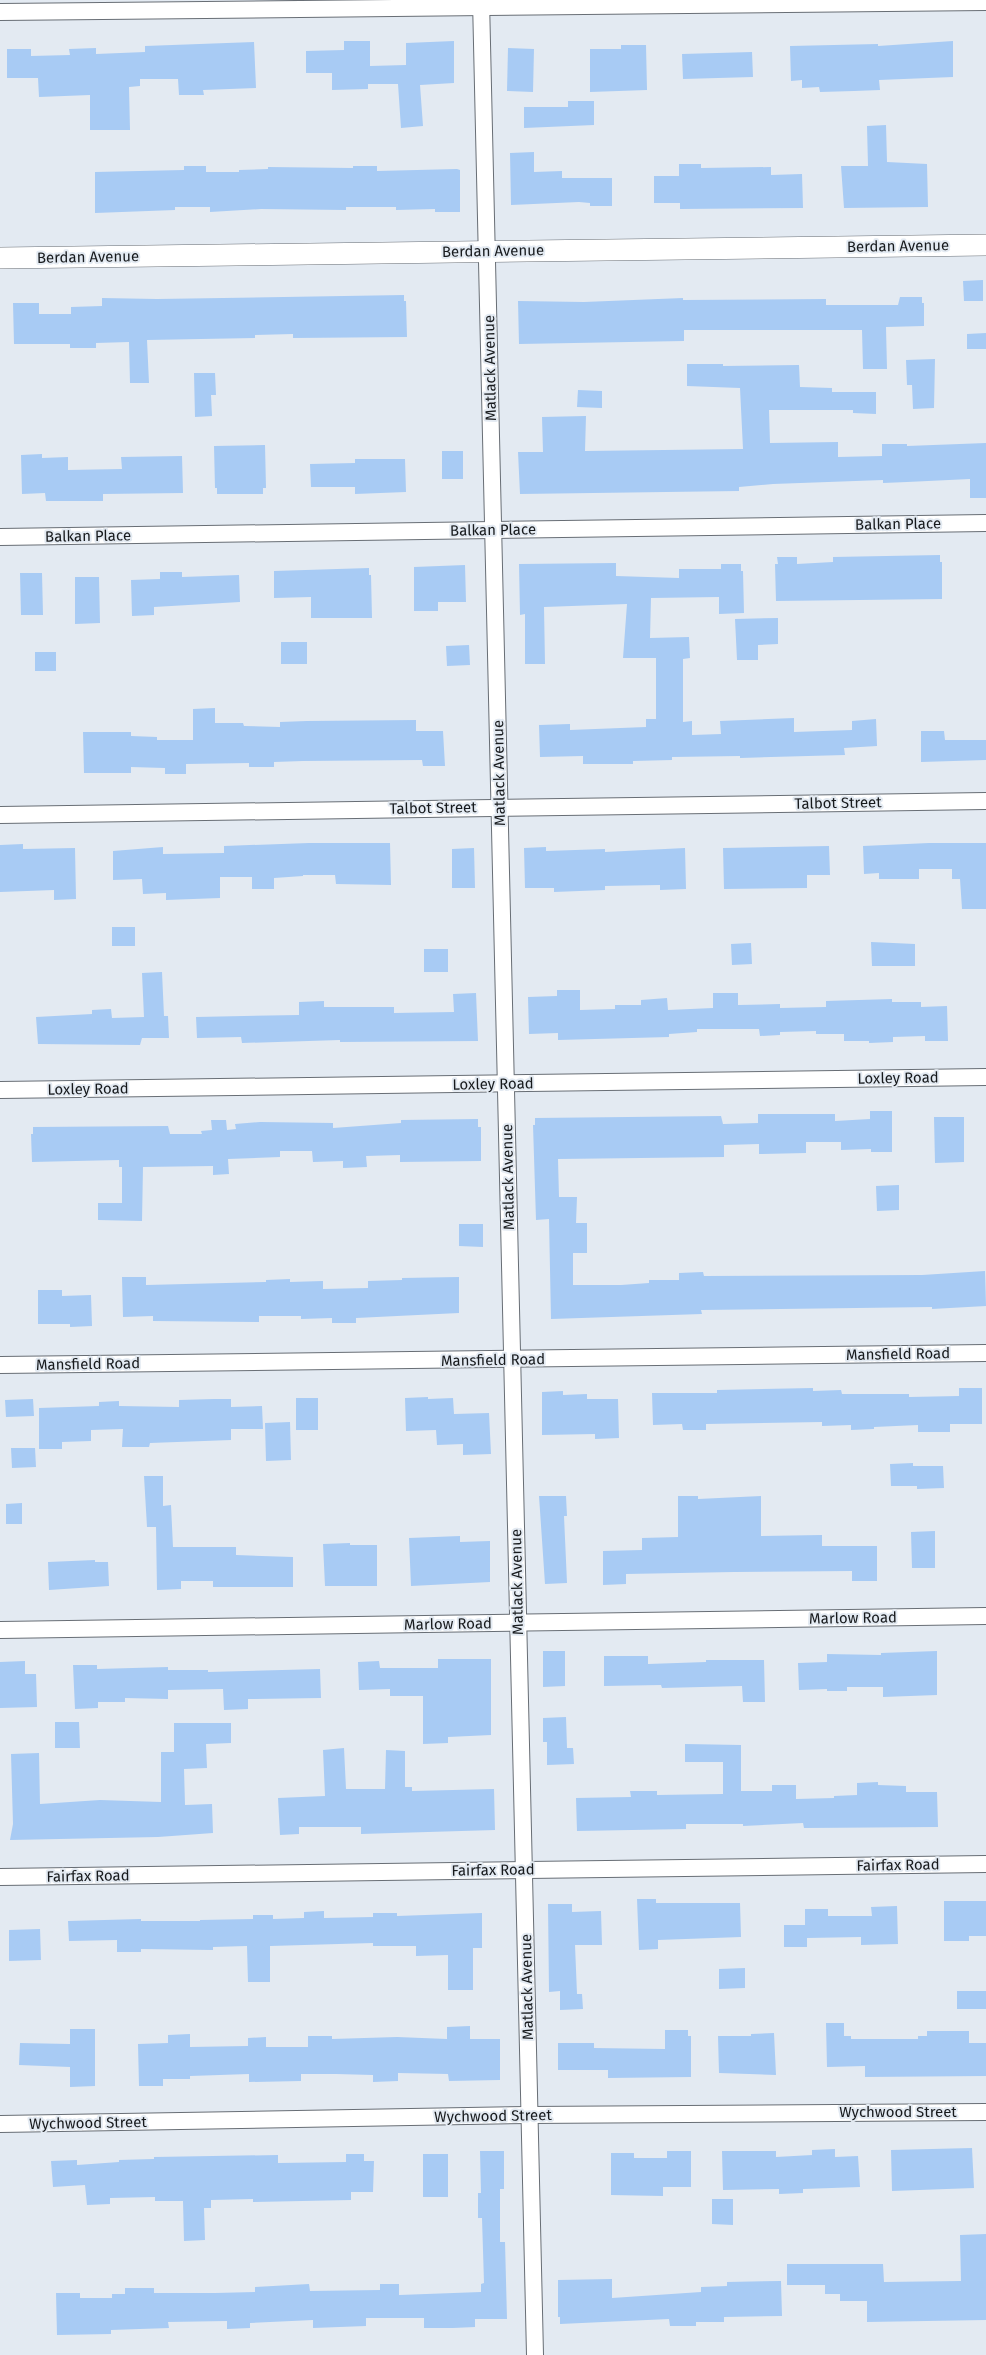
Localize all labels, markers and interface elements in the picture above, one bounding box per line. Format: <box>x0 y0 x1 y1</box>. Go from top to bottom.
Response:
street label: Berdan Avenue <box>847 236 949 256</box>
street label: Berdan Avenue <box>442 241 544 261</box>
street label: Berdan Avenue <box>37 247 139 267</box>
street label: Matlack Avenue <box>480 315 500 421</box>
street label: Balkan Place <box>855 514 941 534</box>
street label: Balkan Place <box>450 520 536 540</box>
street label: Balkan Place <box>45 526 131 546</box>
street label: Matlack Avenue <box>489 720 509 826</box>
street label: Talbot Street <box>794 793 882 813</box>
street label: Talbot Street <box>389 798 477 818</box>
street label: Loxley Road <box>857 1068 939 1088</box>
street label: Loxley Road <box>452 1074 534 1094</box>
street label: Loxley Road <box>47 1079 129 1099</box>
street label: Matlack Avenue <box>498 1124 518 1230</box>
street label: Mansfield Road <box>846 1344 950 1364</box>
street label: Mansfield Road <box>441 1350 545 1370</box>
street label: Mansfield Road <box>36 1354 140 1374</box>
street label: Matlack Avenue <box>507 1529 527 1635</box>
street label: Marlow Road <box>809 1608 897 1628</box>
street label: Marlow Road <box>404 1614 492 1634</box>
street label: Fairfax Road <box>856 1855 940 1875</box>
street label: Fairfax Road <box>451 1860 535 1880</box>
street label: Fairfax Road <box>46 1866 130 1886</box>
street label: Matlack Avenue <box>517 1934 537 2040</box>
street label: Wychwood Street <box>839 2103 957 2121</box>
street label: Wychwood Street <box>434 2106 553 2126</box>
street label: Wychwood Street <box>29 2113 148 2133</box>

